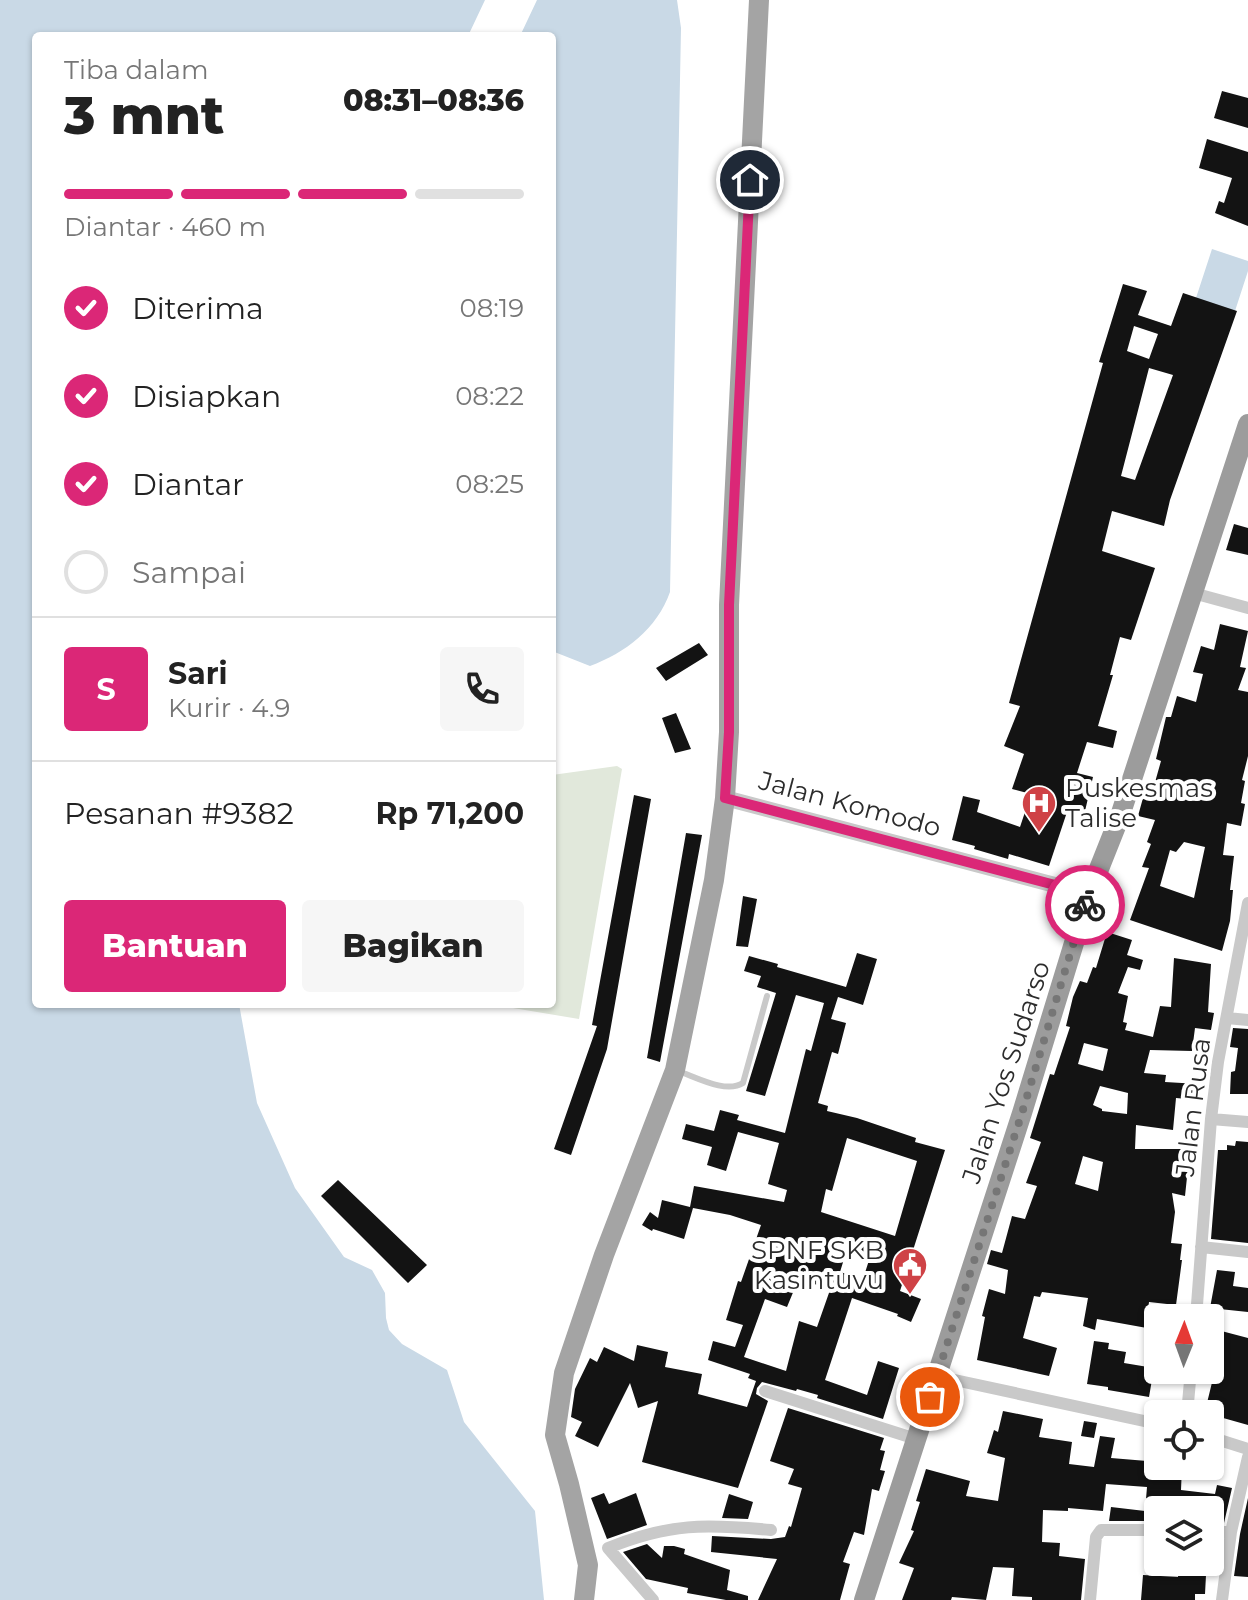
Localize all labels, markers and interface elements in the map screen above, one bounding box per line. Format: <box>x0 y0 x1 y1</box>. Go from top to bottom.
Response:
text: Tiba dalam <box>64 54 209 86</box>
text: 08:31–08:36 <box>343 82 524 119</box>
text: 3 mnt <box>64 84 224 147</box>
pin <box>716 146 784 214</box>
icon: home <box>728 158 772 202</box>
text: Diantar · 460 m <box>64 211 266 243</box>
icon: check <box>64 286 108 330</box>
text: Diterima <box>132 290 264 327</box>
text: 08:19 <box>459 292 524 324</box>
icon: check <box>64 374 108 418</box>
text: Disiapkan <box>132 378 281 415</box>
text: 08:22 <box>455 380 524 412</box>
icon: check <box>64 462 108 506</box>
text: Diantar <box>132 466 244 503</box>
text: 08:25 <box>455 468 524 500</box>
text: Sampai <box>132 554 246 591</box>
button: phone <box>440 647 524 731</box>
text: Sari <box>168 655 228 692</box>
text: S <box>96 671 116 708</box>
text: Kurir · 4.9 <box>168 692 290 724</box>
street label: Jalan Komodo <box>755 764 944 844</box>
place label: Puskesmas Talise <box>1065 772 1213 834</box>
hospital icon: Puskesmas Talise <box>1020 784 1058 834</box>
text: Pesanan #9382 <box>64 795 294 832</box>
text: Rp 71,200 <box>376 795 524 832</box>
courier <box>1045 865 1125 945</box>
icon: bike <box>1063 883 1107 927</box>
button: Bantuan <box>64 900 286 992</box>
button: Bagikan <box>302 900 524 992</box>
street label: Jalan Yos Sudarso <box>955 957 1057 1188</box>
street label: Jalan Rusa <box>1169 1036 1217 1179</box>
place label: SPNF SKB Kasintuvu <box>751 1234 884 1296</box>
public building icon: SPNF SKB Kasintuvu <box>891 1246 929 1296</box>
north arrow <box>1144 1304 1224 1384</box>
map controls <box>1144 1304 1224 1576</box>
pin <box>896 1363 964 1431</box>
icon: bag <box>908 1375 952 1419</box>
button: locate <box>1144 1400 1224 1480</box>
button: layers <box>1144 1496 1224 1576</box>

